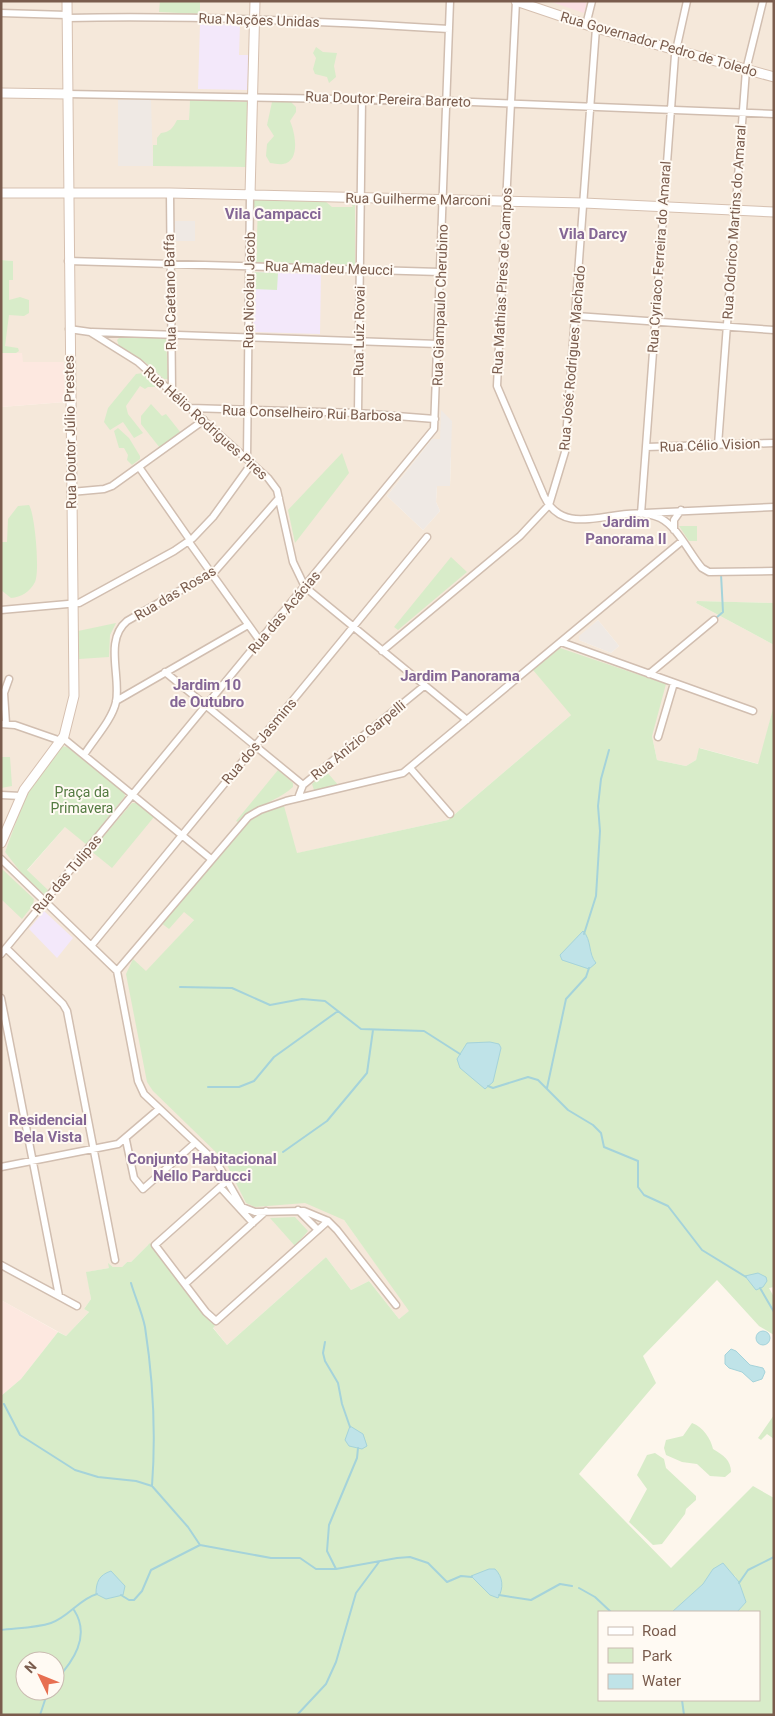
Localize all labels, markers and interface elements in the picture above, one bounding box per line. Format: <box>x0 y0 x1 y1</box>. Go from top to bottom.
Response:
street label: Rua Governador Pedro de Toledo <box>559 8 759 80</box>
street label: Rua Nações Unidas <box>198 10 320 30</box>
street label: Rua Doutor Pereira Barreto <box>305 88 471 110</box>
street label: Rua Odorico Martins do Amaral <box>719 124 749 320</box>
street label: Rua Cyriaco Ferreira do Amaral <box>644 160 674 354</box>
street label: Rua Mathias Pires de Campos <box>489 187 515 375</box>
street label: Rua Guilherme Marconi <box>345 190 491 208</box>
district label: Vila Campacci <box>225 205 321 223</box>
street label: Rua Giampaulo Cherubino <box>429 224 451 386</box>
district label: Vila Darcy <box>559 225 627 243</box>
street label: Rua Nicolau Jacob <box>240 231 258 349</box>
street label: Rua Caetano Baffa <box>161 234 179 350</box>
street label: Rua Amadeu Meucci <box>265 258 393 278</box>
street label: Rua José Rodrigues Machado <box>556 265 588 451</box>
street label: Rua Luiz Rovai <box>350 286 368 376</box>
street label: Rua Doutor Júlio Prestes <box>61 355 79 509</box>
street label: Rua Hélio Rodrigues Pires <box>141 363 271 483</box>
street label: Rua Conselheiro Rui Barbosa <box>222 402 402 424</box>
street label: Rua Célio Vision <box>659 435 761 455</box>
district label: Jardim Panorama II <box>585 513 667 548</box>
street label: Rua das Rosas <box>131 562 219 624</box>
street label: Rua das Acácias <box>245 567 323 657</box>
district label: Jardim Panorama <box>400 667 520 685</box>
district label: Jardim 10 de Outubro <box>170 676 244 711</box>
street label: Rua dos Jasmins <box>218 695 300 787</box>
street label: Rua Anízio Garpelli <box>308 697 408 783</box>
park label: Praça da Primavera <box>51 784 113 816</box>
street label: Rua das Tulipas <box>29 831 105 917</box>
district label: Residencial Bela Vista <box>9 1111 87 1146</box>
district label: Conjunto Habitacional Nello Parducci <box>127 1150 277 1185</box>
legend <box>598 1611 760 1701</box>
text: Road <box>642 1622 676 1640</box>
text: Park <box>642 1647 673 1665</box>
north arrow <box>15 1651 65 1701</box>
text: N <box>21 1658 40 1676</box>
text: Water <box>642 1672 681 1690</box>

